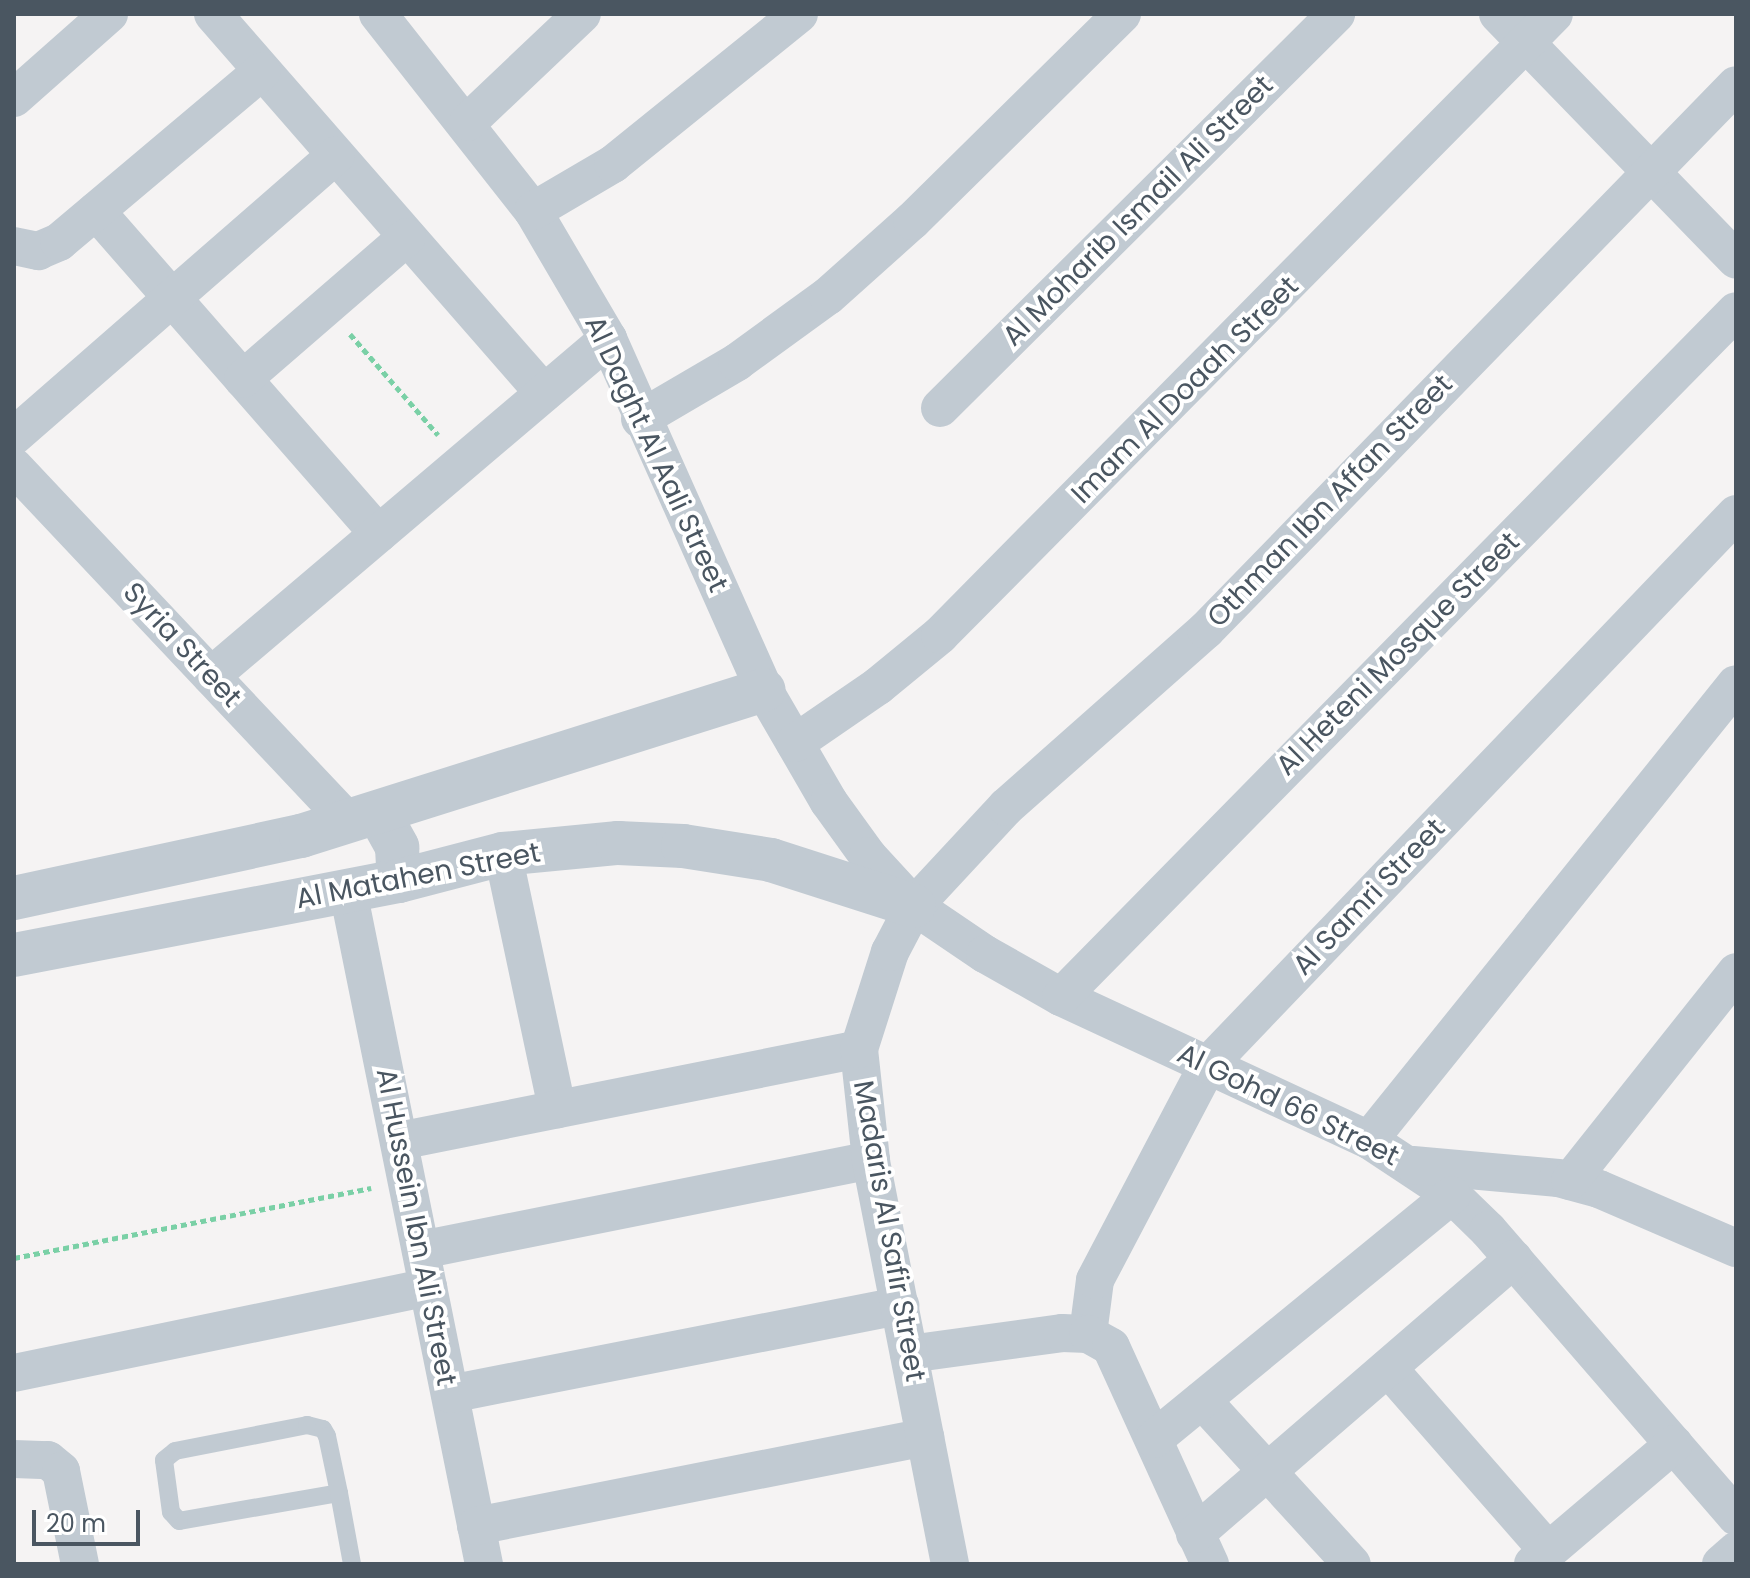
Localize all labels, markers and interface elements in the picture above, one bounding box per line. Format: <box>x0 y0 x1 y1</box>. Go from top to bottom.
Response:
street label: Al Moharib Ismail Ali Street <box>996 69 1280 353</box>
street label: Imam Al Doaah Street <box>1065 270 1305 510</box>
street label: Al Daght Al Aali Street <box>577 311 735 597</box>
street label: Othman Ibn Affan Street <box>1200 368 1460 634</box>
street label: Al Heteni Mosque Street <box>1269 525 1527 783</box>
street label: Syria Street <box>116 576 248 714</box>
street label: Al Samri Street <box>1286 812 1452 982</box>
street label: Al Matahen Street <box>293 836 543 916</box>
street label: Al Gohd 66 Street <box>1172 1037 1404 1173</box>
street label: Al Hussein Ibn Ali Street <box>369 1065 463 1389</box>
street label: Madaris Al Safir Street <box>846 1078 932 1384</box>
scale bar <box>36 1494 144 1544</box>
text: 20 m <box>46 1507 106 1540</box>

